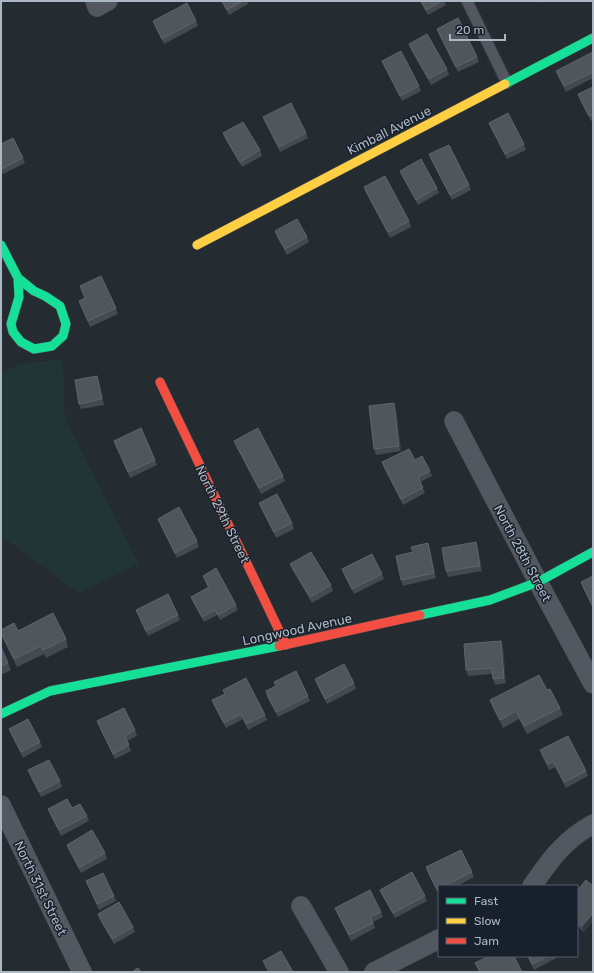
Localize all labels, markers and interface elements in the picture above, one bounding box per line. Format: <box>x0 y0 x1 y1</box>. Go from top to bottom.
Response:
scale bar <box>450 16 505 42</box>
text: 20 m <box>456 23 484 37</box>
street label: Kimball Avenue <box>345 103 434 158</box>
street label: North 29th Street <box>192 463 253 565</box>
street label: North 28th Street <box>491 502 554 604</box>
street label: Longwood Avenue <box>241 611 353 649</box>
street label: North 31st Street <box>11 839 70 938</box>
legend <box>438 885 578 957</box>
text: Fast <box>474 894 498 908</box>
text: Slow <box>474 914 501 928</box>
text: Jam <box>474 934 499 948</box>

